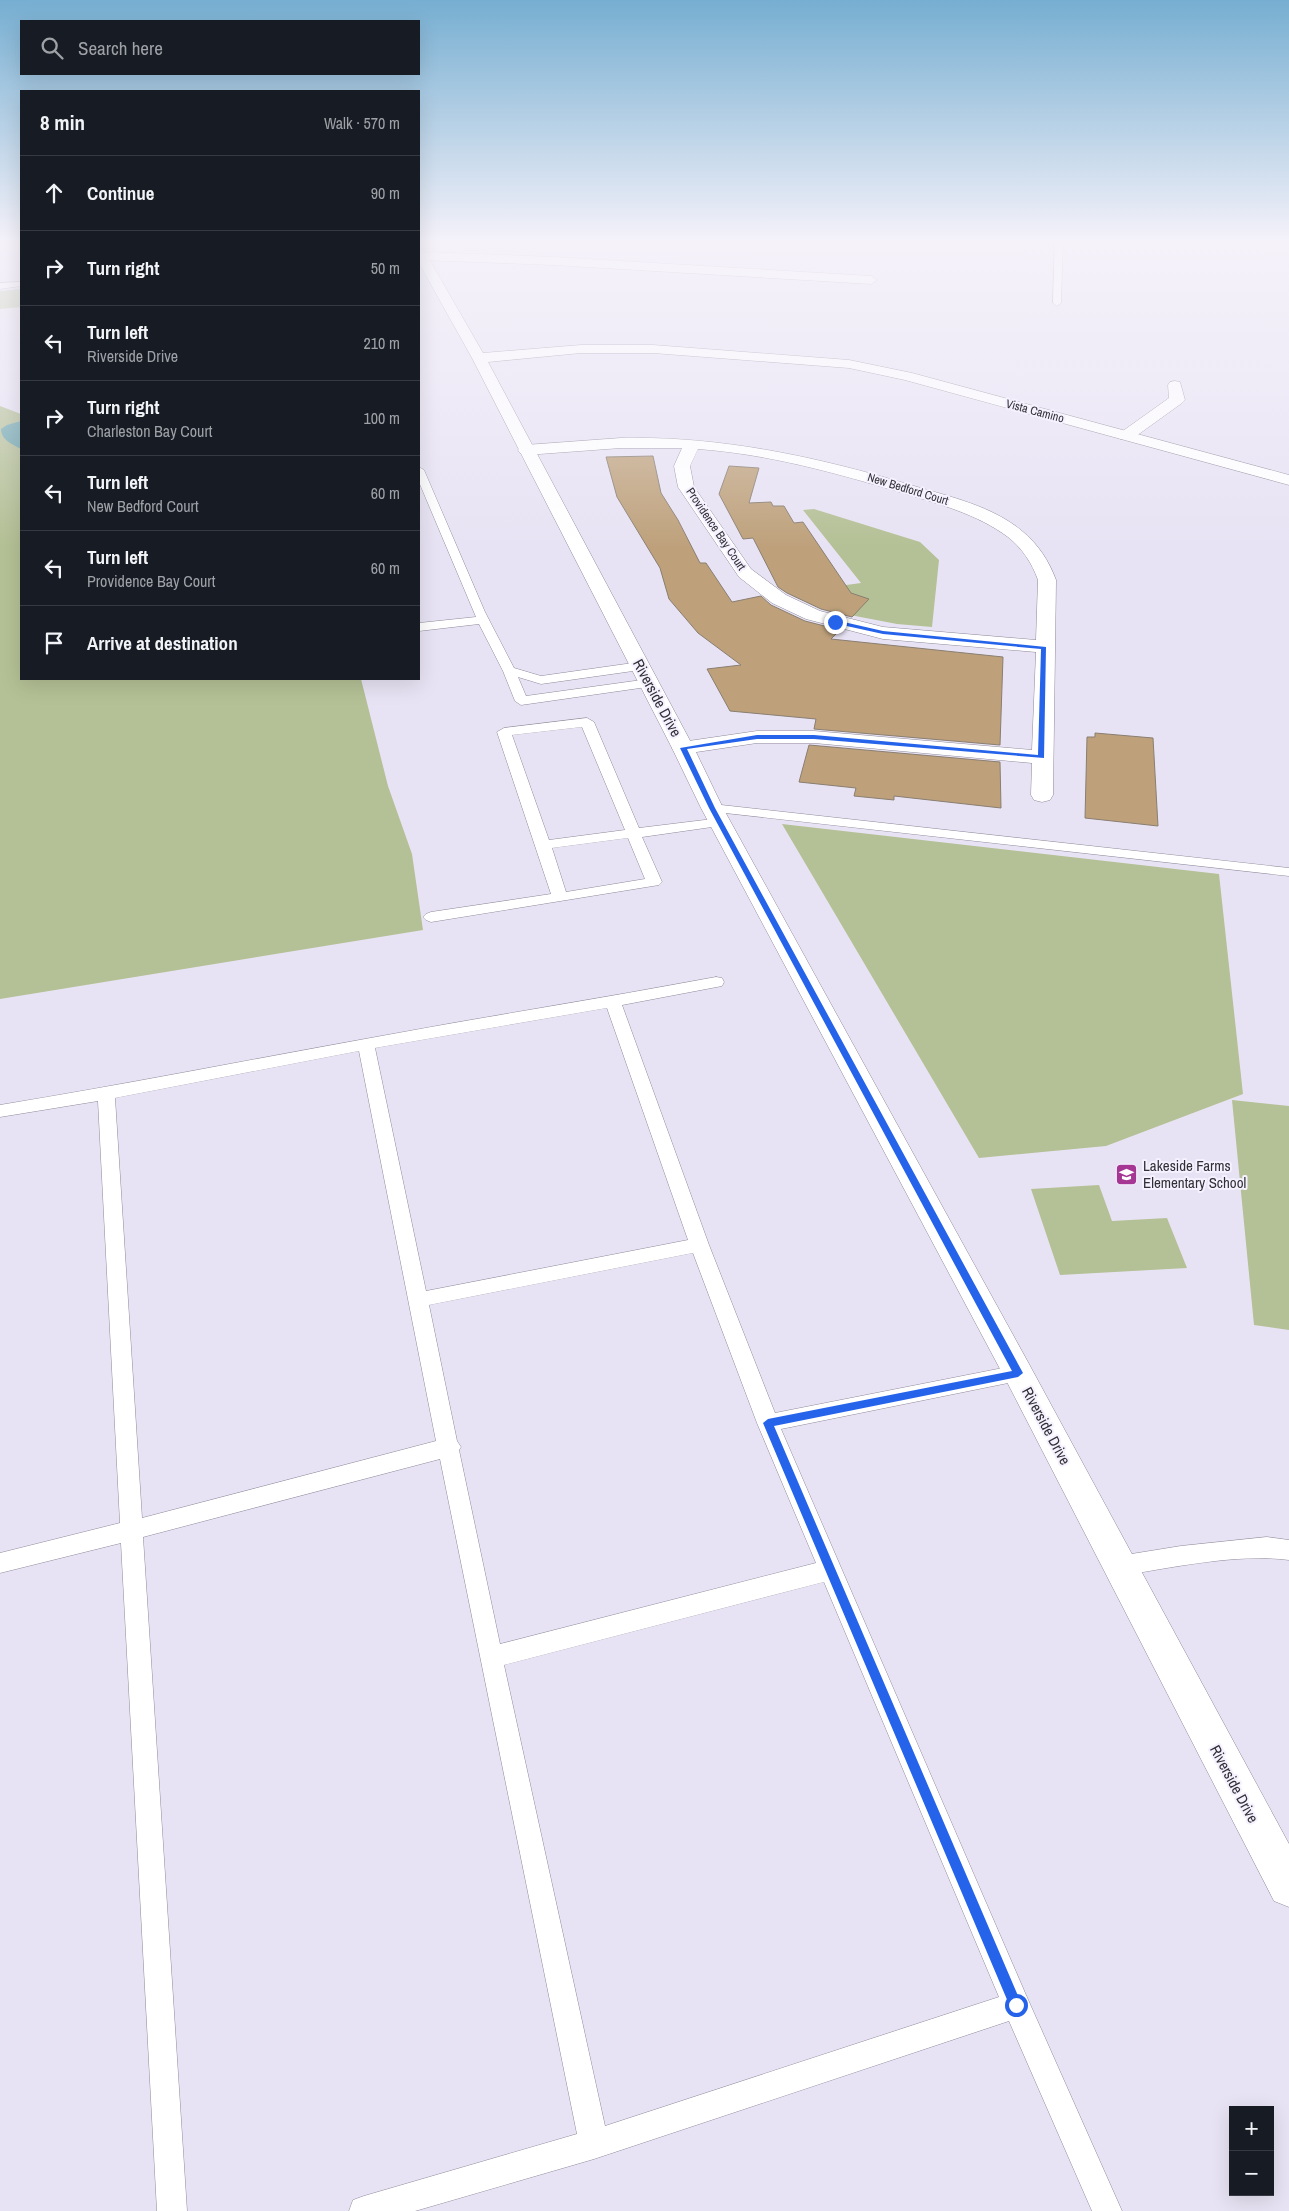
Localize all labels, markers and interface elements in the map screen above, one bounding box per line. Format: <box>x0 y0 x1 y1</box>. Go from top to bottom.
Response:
search box <box>20 20 420 75</box>
icon: search <box>38 34 66 62</box>
text: Search here <box>78 35 163 61</box>
text: 8 min <box>40 108 85 137</box>
text: Walk · 570 m <box>324 112 400 134</box>
icon: ahead <box>40 179 68 207</box>
text: Continue <box>87 180 155 206</box>
text: 90 m <box>371 182 400 204</box>
icon: right <box>40 254 68 282</box>
text: Turn right <box>87 255 159 281</box>
text: 50 m <box>371 257 400 279</box>
text: Turn left <box>87 319 148 345</box>
icon: left <box>40 329 68 357</box>
text: 210 m <box>364 332 400 354</box>
text: Riverside Drive <box>87 345 178 367</box>
text: Turn right <box>87 394 159 420</box>
street label: Vista Camino <box>1004 396 1066 426</box>
icon: right <box>40 404 68 432</box>
text: 100 m <box>364 407 400 429</box>
text: Charleston Bay Court <box>87 420 212 442</box>
text: Turn left <box>87 469 148 495</box>
street label: New Bedford Court <box>866 469 951 509</box>
icon: left <box>40 479 68 507</box>
text: 60 m <box>371 482 400 504</box>
street label: Providence Bay Court <box>682 485 750 574</box>
text: New Bedford Court <box>87 495 199 517</box>
text: Turn left <box>87 544 148 570</box>
icon: left <box>40 554 68 582</box>
text: 60 m <box>371 557 400 579</box>
text: Providence Bay Court <box>87 570 215 592</box>
route end <box>824 611 847 634</box>
icon: arrive <box>40 629 68 657</box>
text: Arrive at destination <box>87 630 238 656</box>
street label: Riverside Drive <box>628 655 687 741</box>
place label: Lakeside Farms Elementary School <box>1143 1155 1246 1193</box>
school or university icon: Lakeside Farms Elementary School <box>1115 1163 1139 1187</box>
street label: Riverside Drive <box>1017 1383 1076 1469</box>
street label: Riverside Drive <box>1205 1741 1264 1827</box>
route start <box>1005 1994 1028 2017</box>
map controls <box>1229 2106 1274 2196</box>
button: + <box>1229 2106 1274 2151</box>
button: − <box>1229 2151 1274 2196</box>

